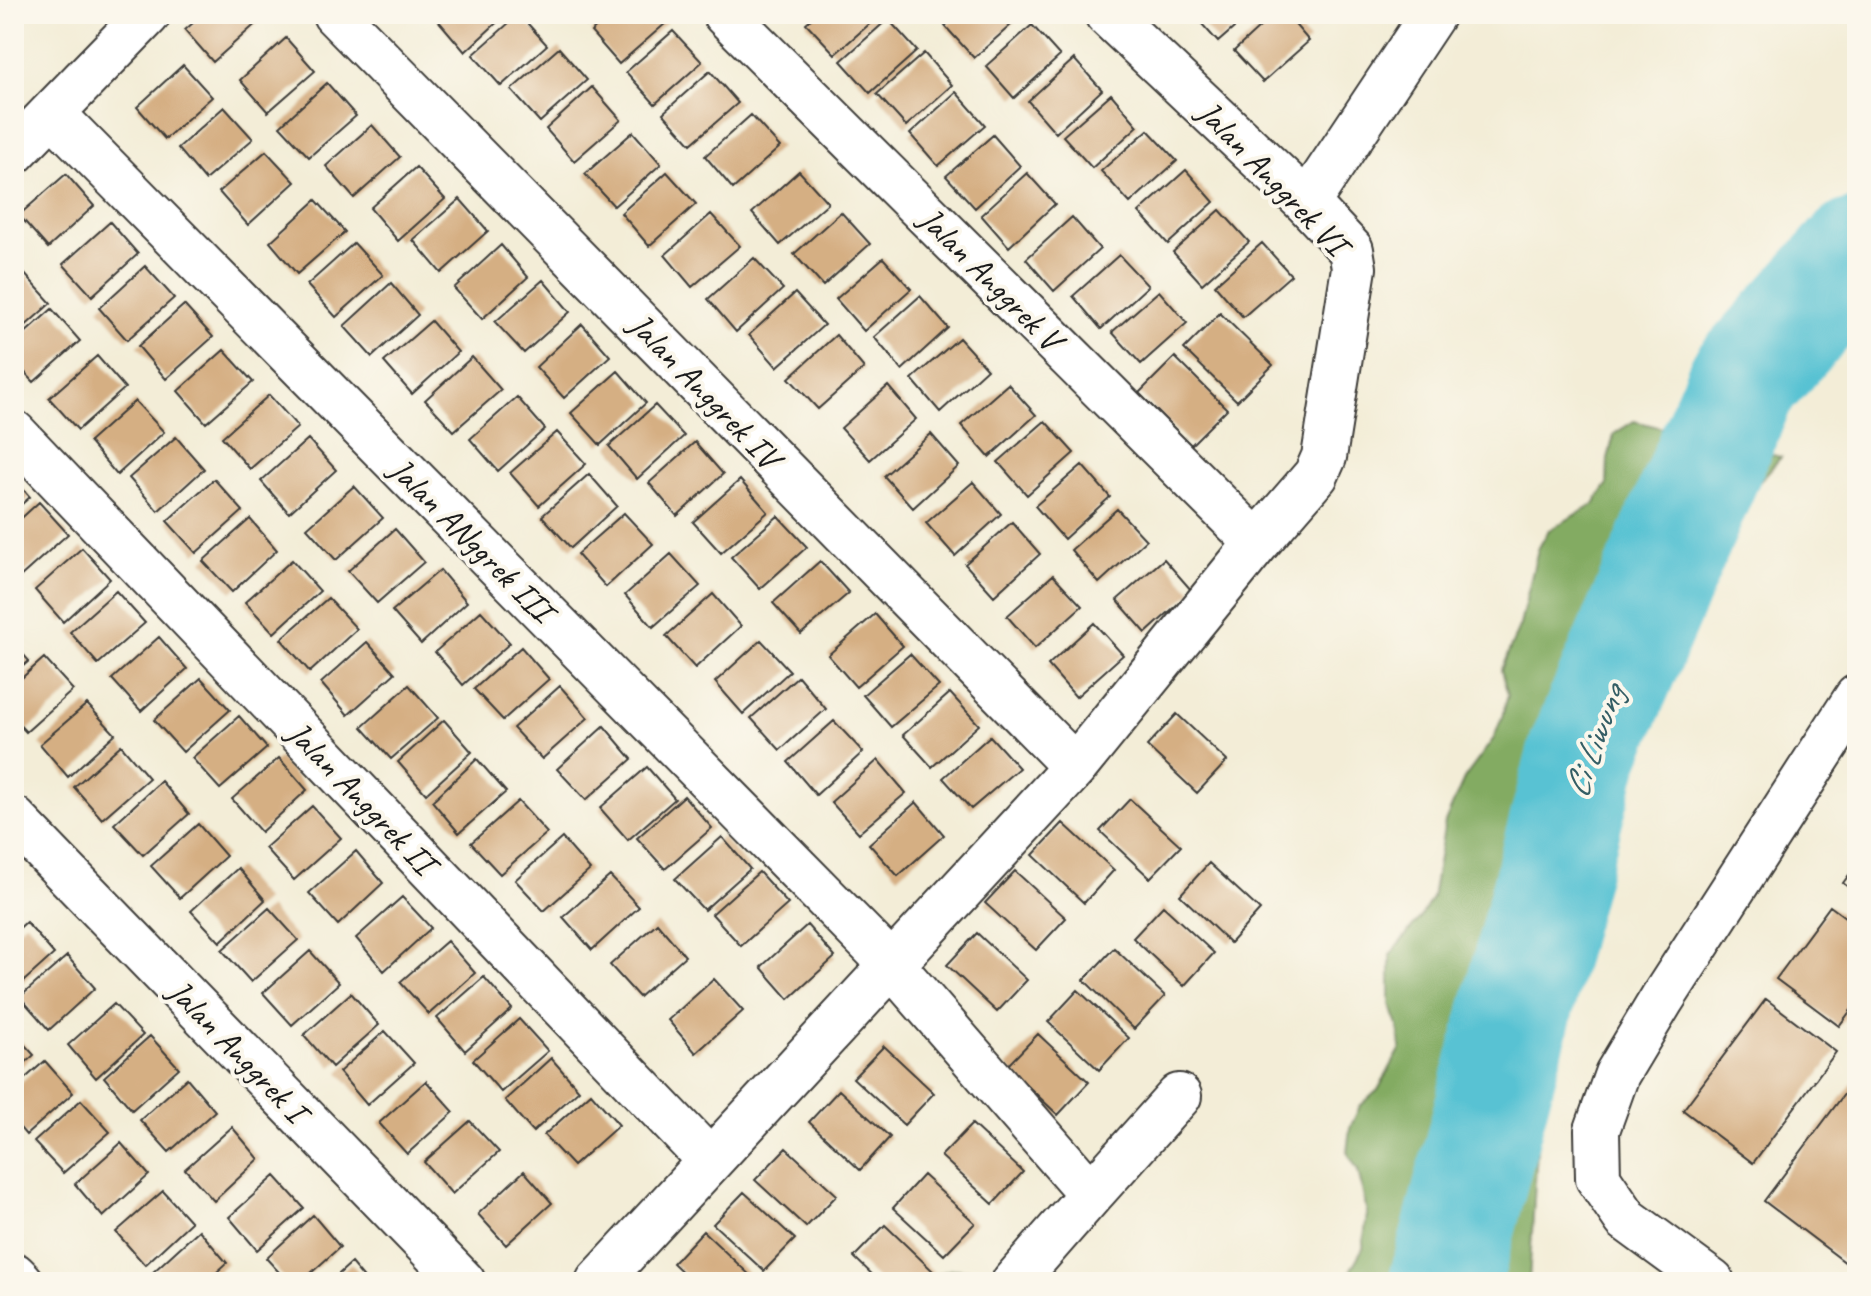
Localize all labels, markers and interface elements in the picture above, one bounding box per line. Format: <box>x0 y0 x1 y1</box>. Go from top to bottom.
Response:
street label: Jalan Anggrek VI <box>1187 90 1362 269</box>
street label: Jalan Anggrek V <box>909 196 1076 363</box>
street label: Jalan Anggrek IV <box>618 302 794 482</box>
street label: Jalan ANggrek III <box>379 447 567 635</box>
water label: Ci Liwung <box>1553 674 1637 803</box>
street label: Jalan Anggrek II <box>277 710 450 888</box>
street label: Jalan Anggrek I <box>158 969 321 1136</box>

